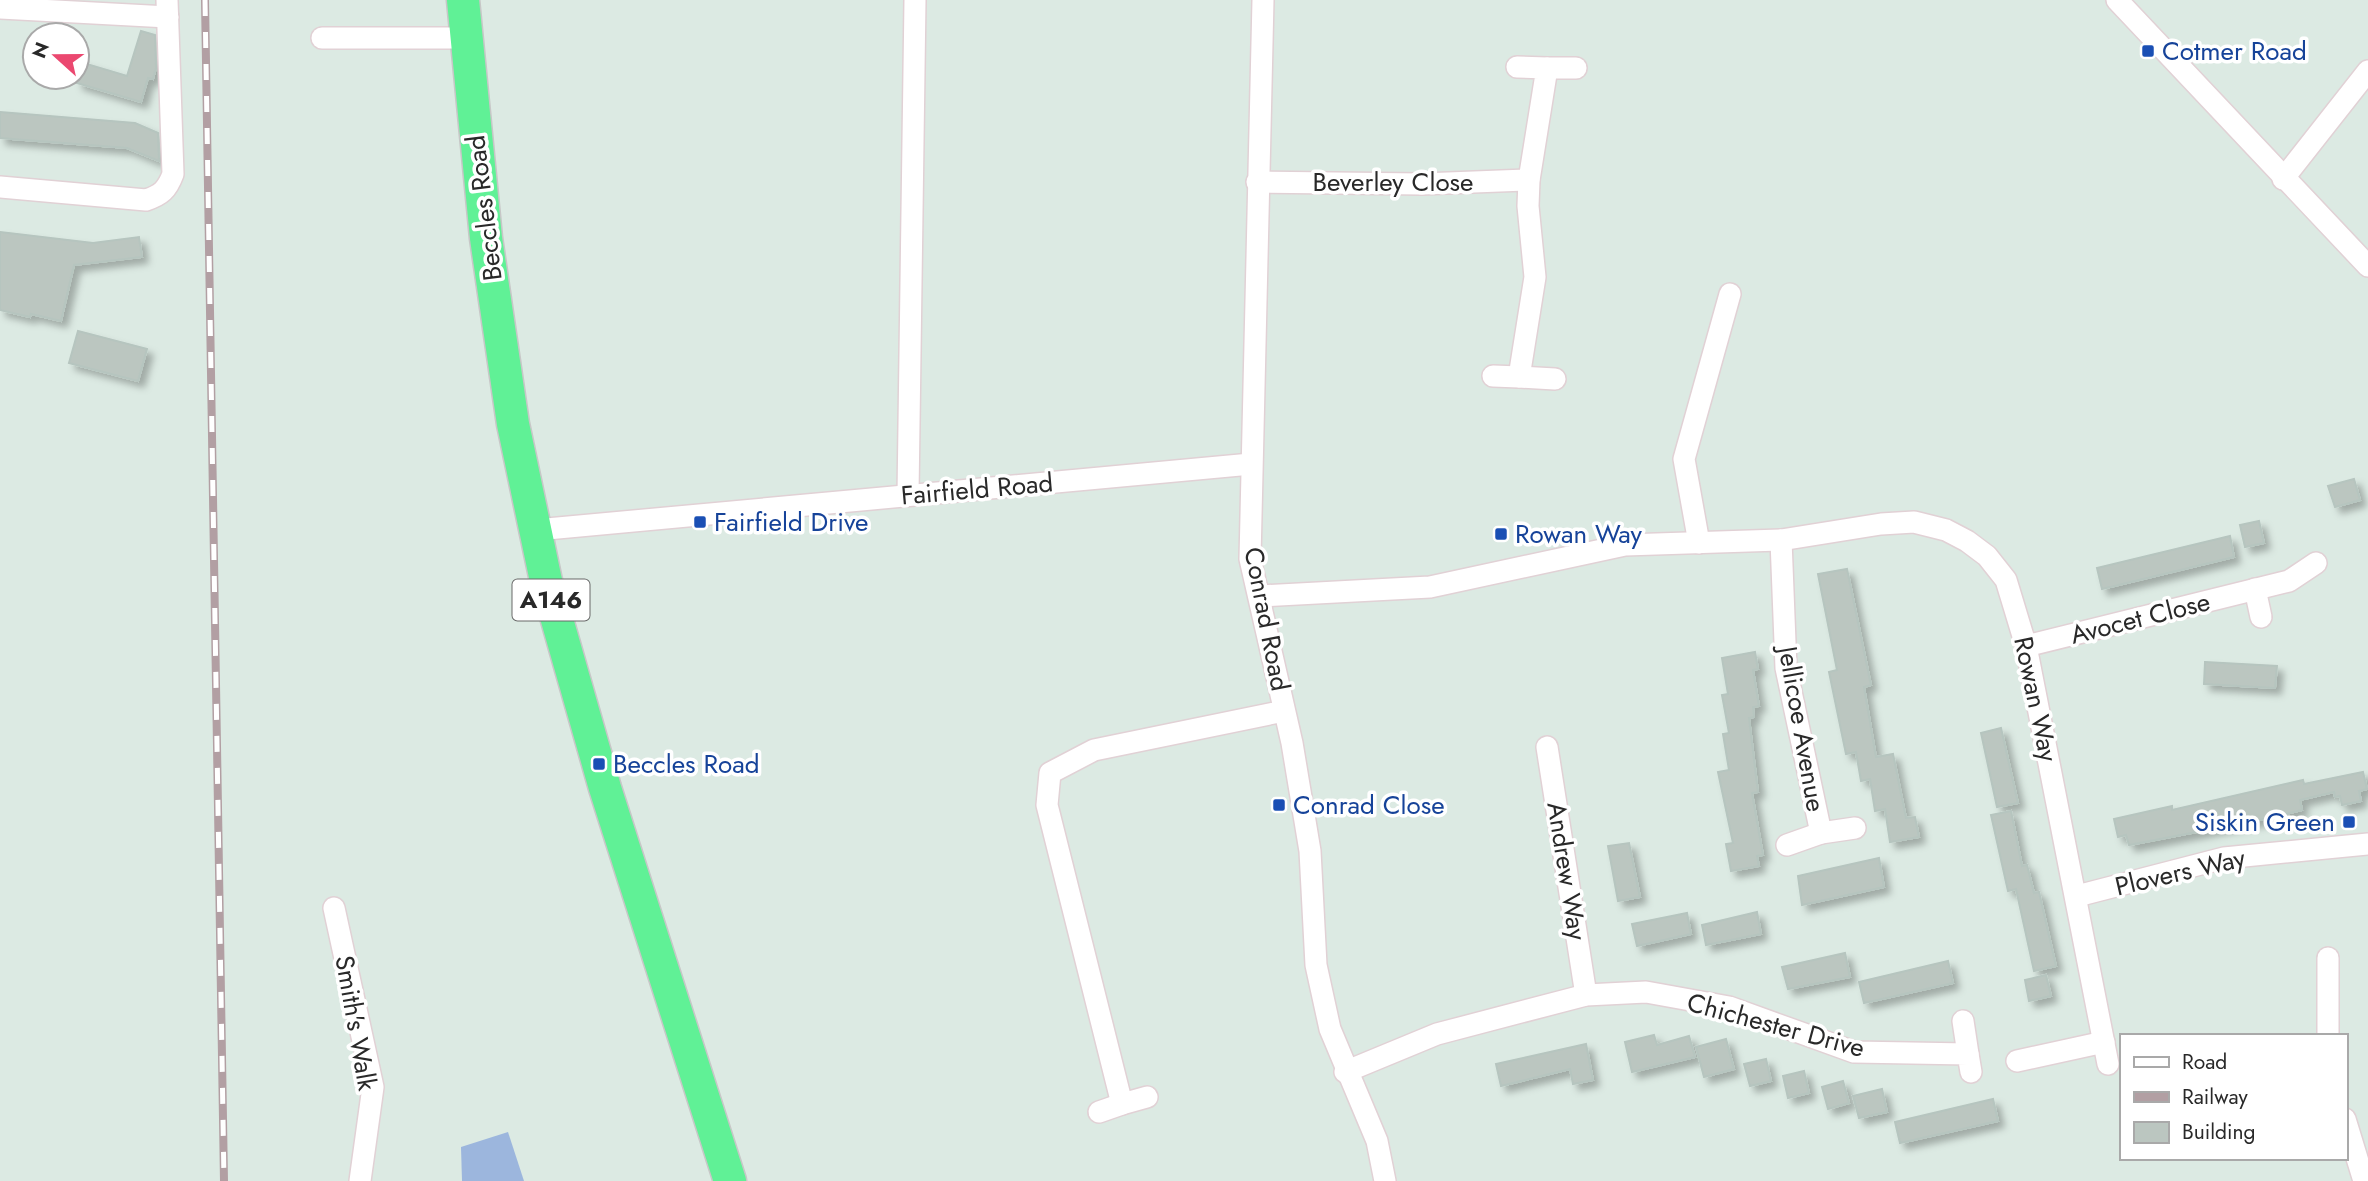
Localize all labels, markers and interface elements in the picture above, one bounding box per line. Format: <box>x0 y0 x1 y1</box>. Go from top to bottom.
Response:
north arrow <box>21 21 91 91</box>
place label: Cotmer Road <box>2162 32 2307 70</box>
text: N <box>25 38 56 62</box>
marker: Cotmer Road <box>2140 43 2156 59</box>
street label: Beccles Road <box>456 133 512 283</box>
street label: Beverley Close <box>1313 163 1473 201</box>
street label: Fairfield Road <box>899 463 1055 515</box>
place label: Fairfield Drive <box>714 503 868 541</box>
marker: Fairfield Drive <box>692 514 708 530</box>
place label: Rowan Way <box>1515 515 1643 553</box>
marker: Rowan Way <box>1493 526 1509 542</box>
street label: Conrad Road <box>1234 544 1300 694</box>
road number: A146 <box>512 580 590 620</box>
street label: Avocet Close <box>2066 582 2214 654</box>
street label: Rowan Way <box>2004 633 2068 766</box>
street label: Jellicoe Avenue <box>1768 640 1835 815</box>
place label: Beccles Road <box>613 745 759 783</box>
marker: Beccles Road <box>591 756 607 772</box>
place label: Conrad Close <box>1293 786 1445 824</box>
marker: Conrad Close <box>1271 797 1287 813</box>
street label: Andrew Way <box>1537 799 1597 943</box>
place label: Siskin Green <box>2195 803 2335 841</box>
marker: Siskin Green <box>2341 814 2357 830</box>
street label: Plovers Way <box>2111 838 2249 905</box>
street label: Smith's Walk <box>325 952 387 1094</box>
street label: Chichester Drive <box>1683 983 1869 1067</box>
legend <box>2120 1034 2347 1160</box>
text: Road <box>2182 1047 2227 1077</box>
text: Railway <box>2182 1082 2248 1112</box>
text: Building <box>2182 1117 2255 1147</box>

